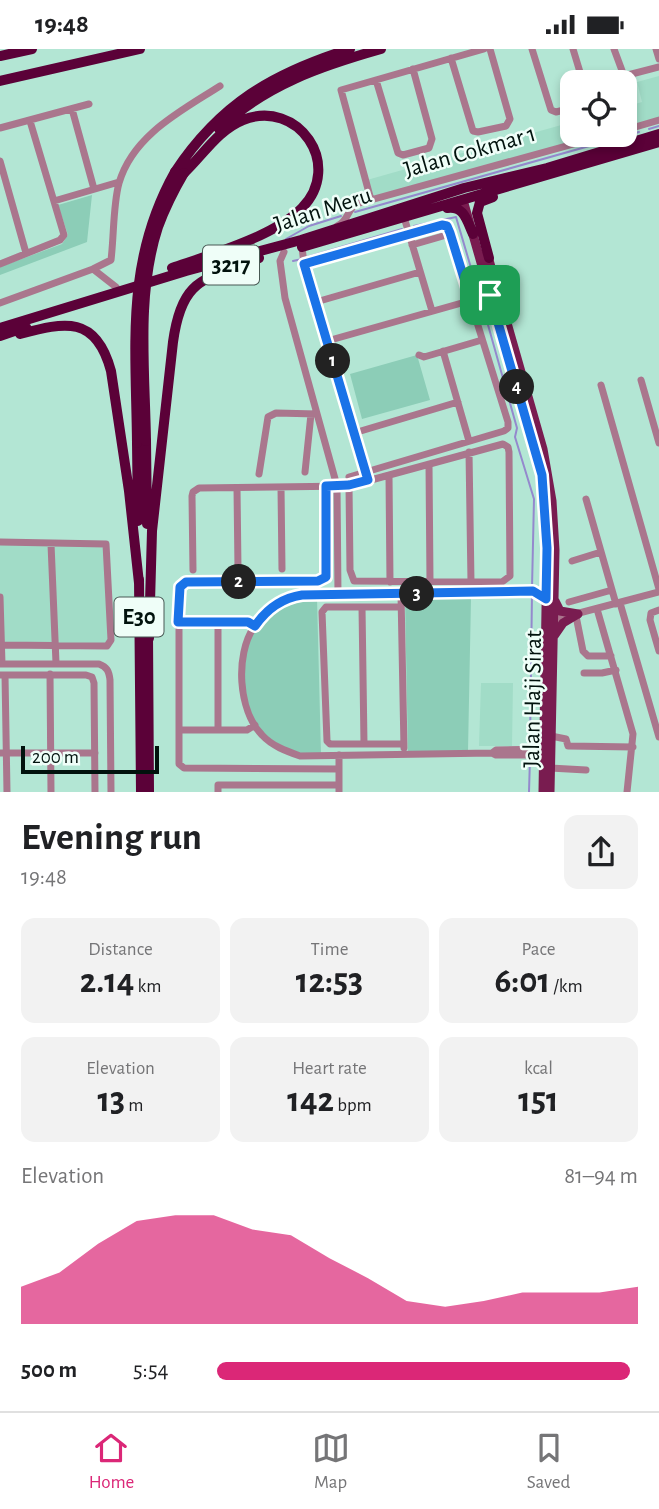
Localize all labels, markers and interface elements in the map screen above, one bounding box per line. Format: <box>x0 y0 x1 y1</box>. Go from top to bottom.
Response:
text: 19:48 <box>35 11 89 37</box>
map controls <box>560 70 637 147</box>
button: locate <box>560 70 637 147</box>
street label: Jalan Cokmar 1 <box>401 122 539 182</box>
street label: Jalan Meru <box>271 183 375 237</box>
road number: 3217 <box>203 245 259 285</box>
pin <box>460 265 520 325</box>
icon: arrive <box>471 276 509 314</box>
pin: 1 <box>316 343 350 379</box>
text: 1 <box>329 351 336 370</box>
pin: 4 <box>500 369 534 405</box>
text: 4 <box>512 377 521 396</box>
pin: 2 <box>222 565 256 599</box>
text: 2 <box>234 572 243 591</box>
pin: 3 <box>400 577 434 611</box>
text: 3 <box>412 584 421 603</box>
road number: E30 <box>114 597 164 637</box>
street label: Jalan Haji Sirat <box>520 630 546 768</box>
scale bar <box>21 743 159 774</box>
text: 200 m <box>32 748 79 767</box>
button: share <box>564 815 638 889</box>
text: Evening run <box>21 819 202 857</box>
text: 19:48 <box>21 866 67 889</box>
text: Distance <box>88 940 153 959</box>
text: Time <box>311 940 348 959</box>
text: Pace <box>521 940 556 959</box>
text: 2.14 <box>80 964 134 999</box>
text: 12:53 <box>296 964 363 999</box>
text: 6:01 <box>494 964 550 999</box>
text: km <box>134 977 161 996</box>
text: /km <box>550 977 583 996</box>
text: Elevation <box>86 1059 155 1078</box>
text: Heart rate <box>292 1059 367 1078</box>
text: kcal <box>524 1059 553 1078</box>
text: 13 <box>97 1083 125 1118</box>
text: 142 <box>287 1083 334 1118</box>
text: 151 <box>518 1083 559 1118</box>
text: m <box>125 1096 144 1115</box>
text: bpm <box>334 1096 372 1115</box>
text: Elevation <box>21 1165 104 1188</box>
text: 81–94 m <box>564 1165 638 1188</box>
text: 500 m <box>21 1359 77 1382</box>
text: 5:54 <box>133 1359 169 1382</box>
tab: Home <box>89 1429 134 1494</box>
tab: Map <box>312 1429 350 1494</box>
tab: Saved <box>527 1429 570 1494</box>

